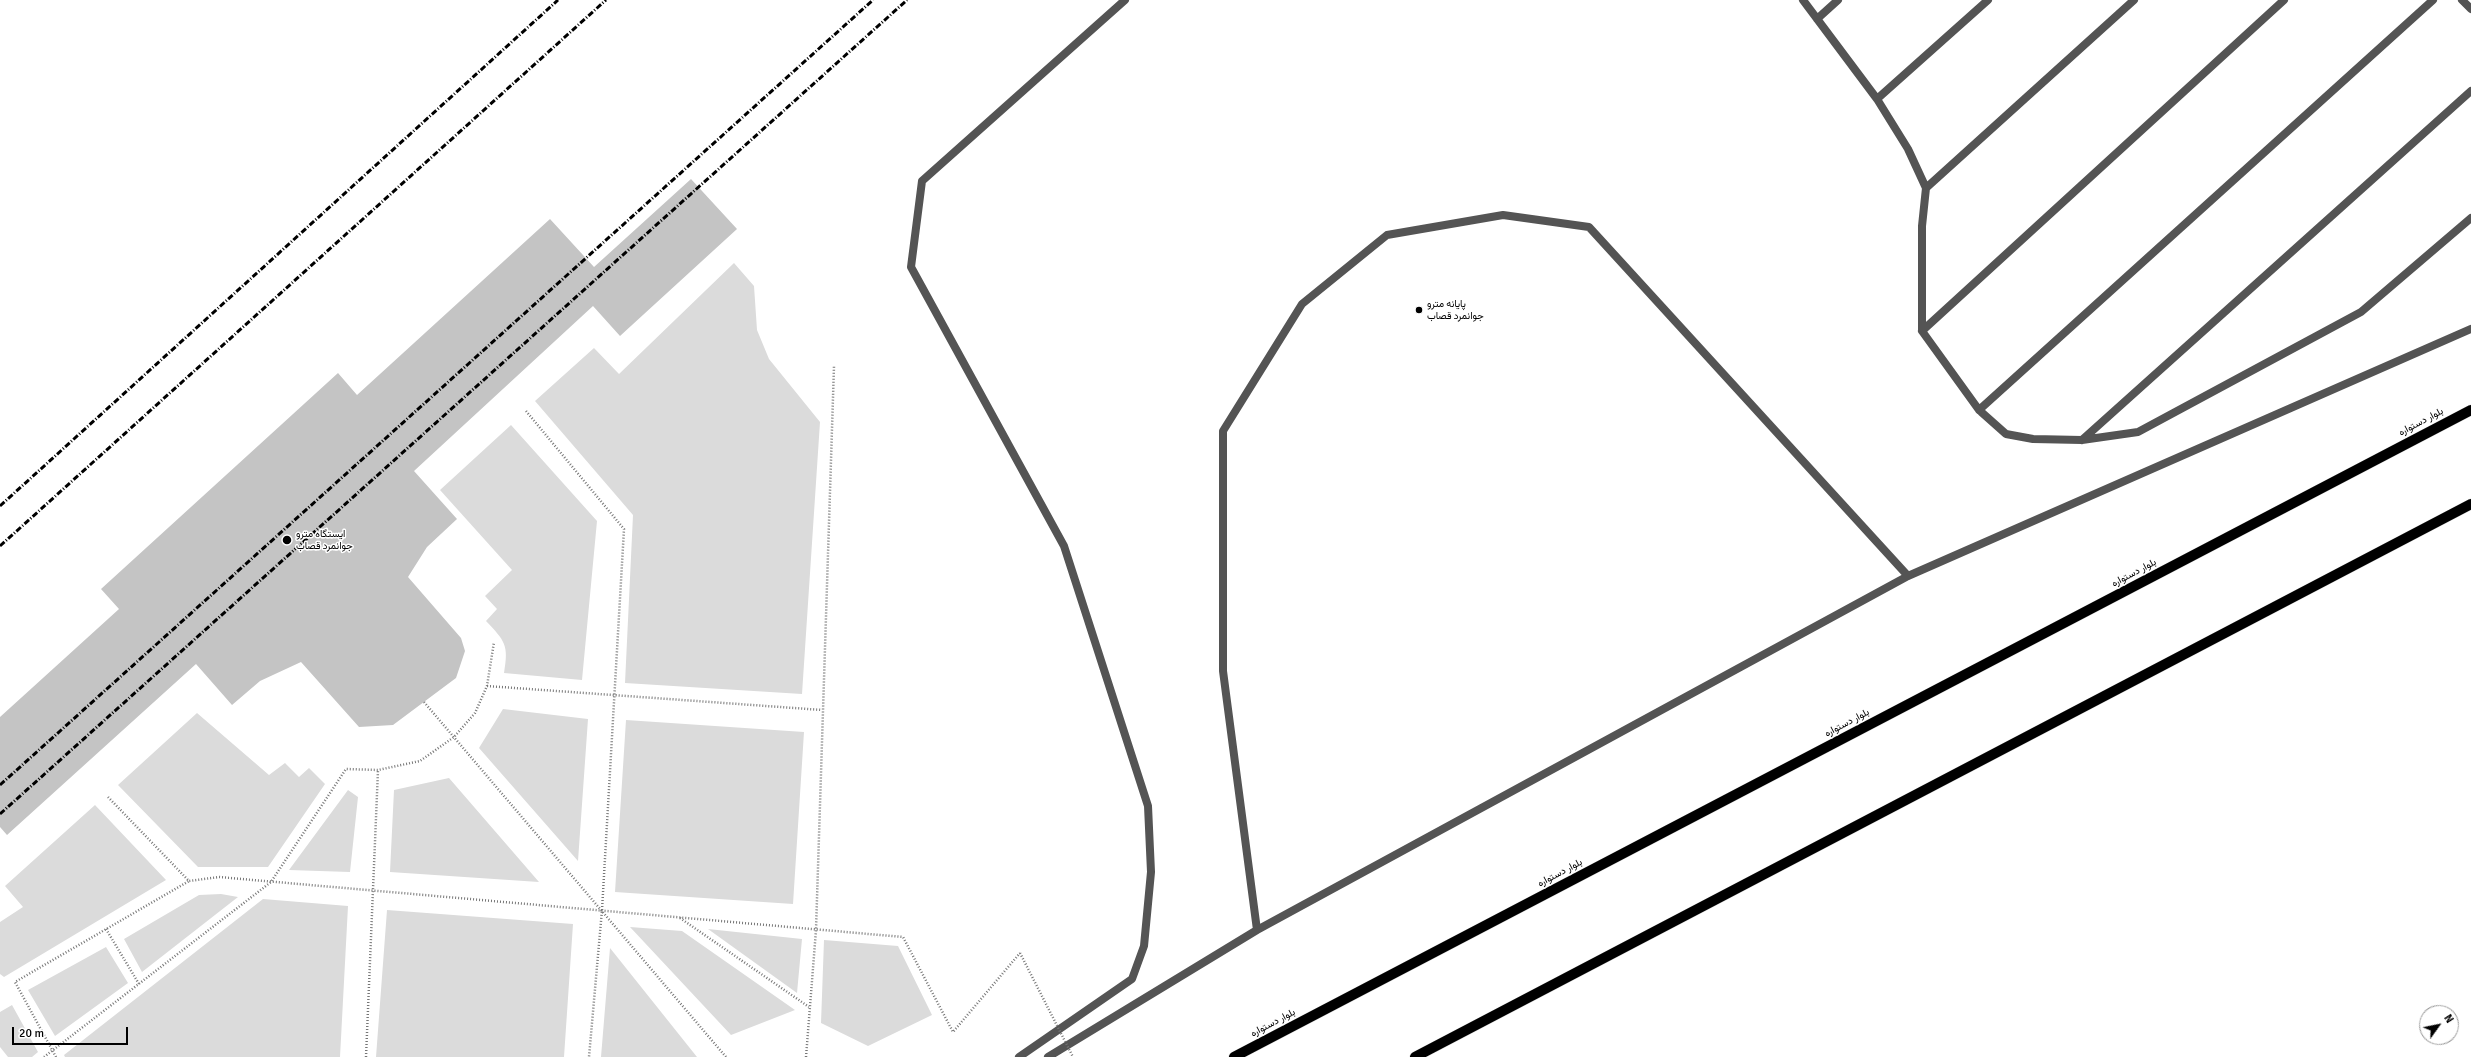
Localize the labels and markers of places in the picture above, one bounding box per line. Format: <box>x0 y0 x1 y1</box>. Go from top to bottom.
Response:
place label: پایانه مترو جوانمرد قصاب <box>1427 298 1484 322</box>
marker: پایانه مترو جوانمرد قصاب <box>1414 305 1424 315</box>
place label: ایستگاه مترو جوانمرد قصاب <box>296 528 353 552</box>
marker: ایستگاه مترو جوانمرد قصاب <box>281 534 293 546</box>

